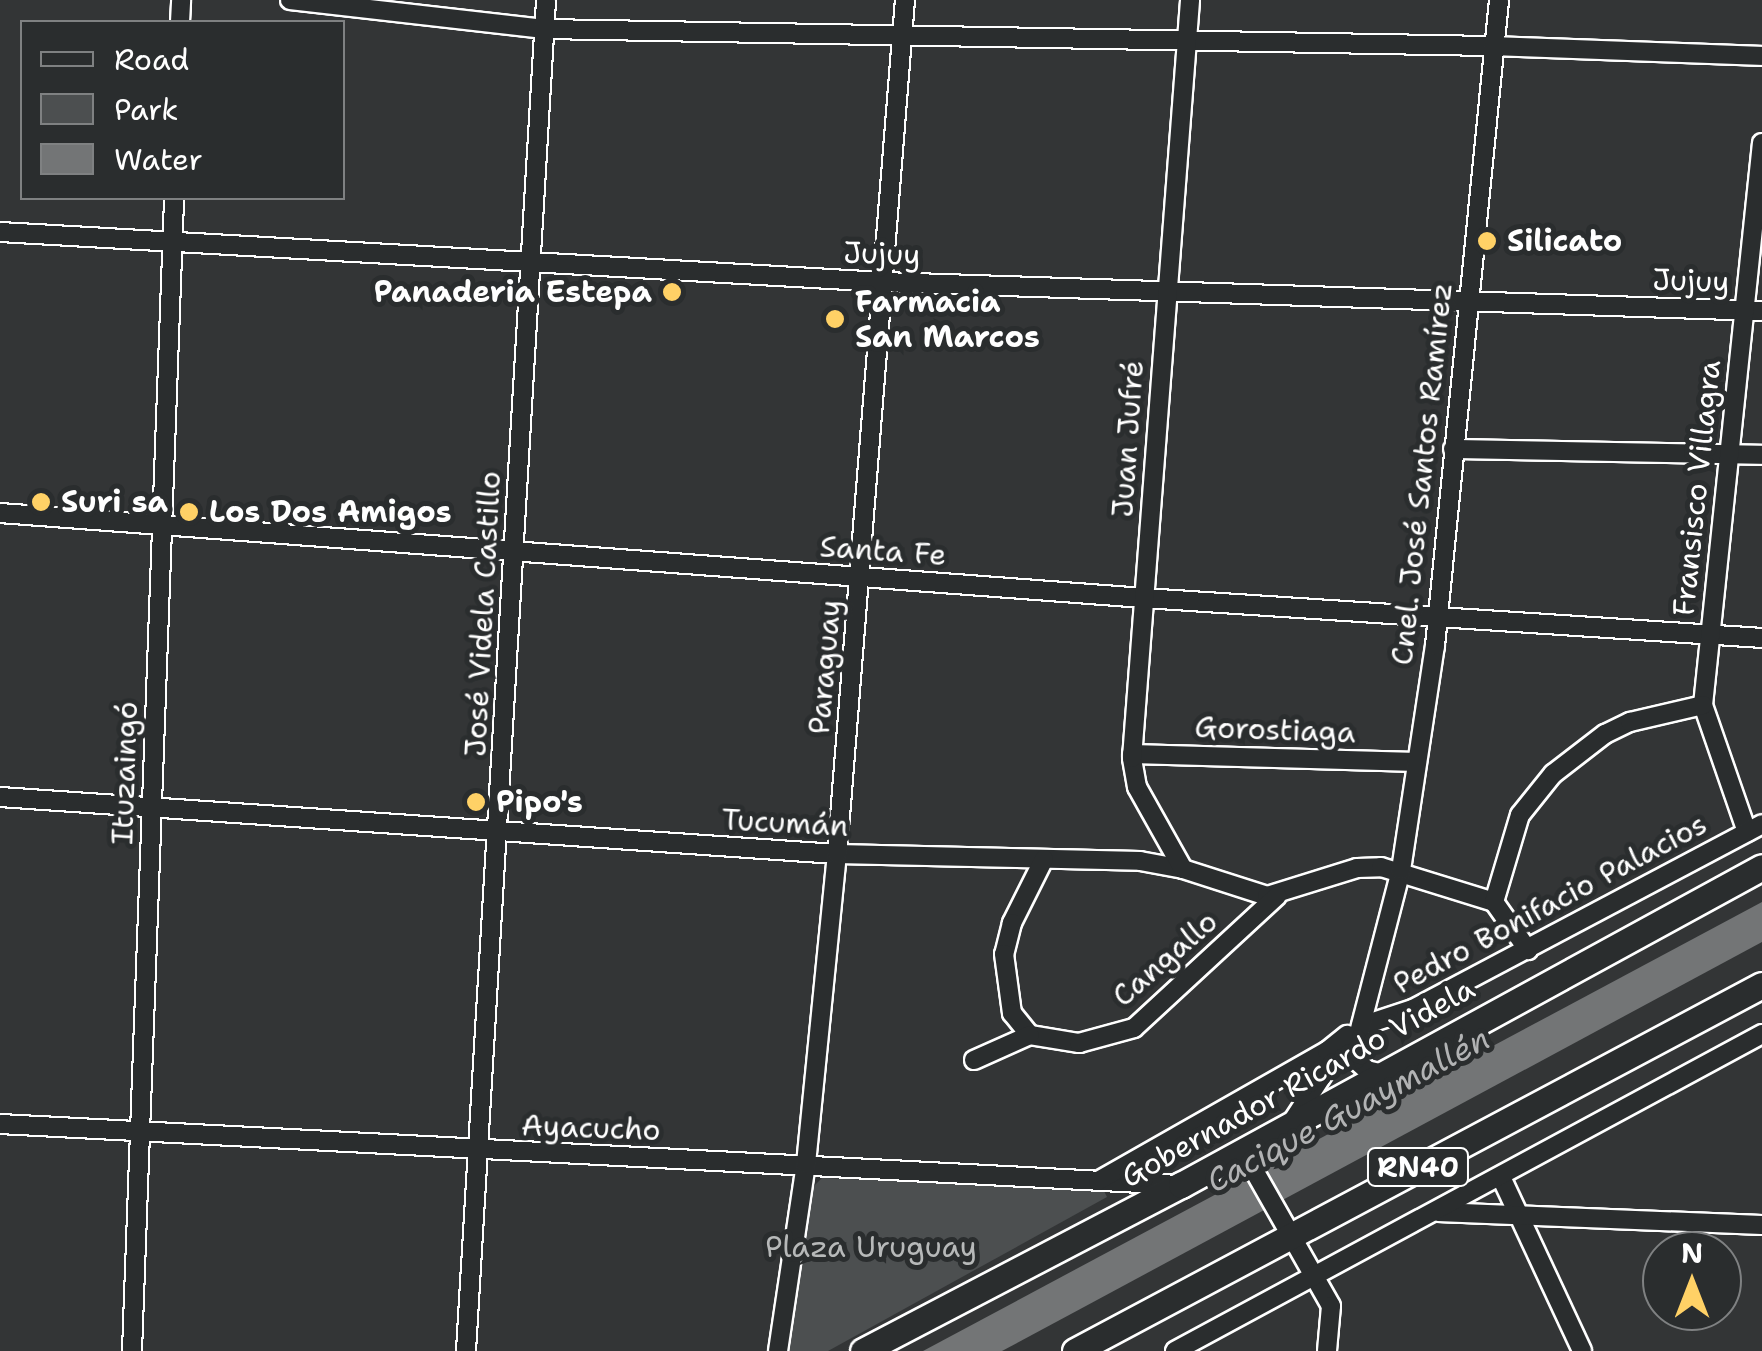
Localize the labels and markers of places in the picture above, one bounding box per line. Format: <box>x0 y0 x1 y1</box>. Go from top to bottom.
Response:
place label: Silicato <box>1507 223 1622 259</box>
marker: Silicato <box>1476 230 1498 252</box>
place label: Panaderia Estepa <box>374 274 652 310</box>
marker: Panaderia Estepa <box>661 281 683 303</box>
place label: Farmacia San Marcos <box>855 284 1040 354</box>
marker: Farmacia San Marcos <box>824 308 846 330</box>
place label: Suri sa <box>61 484 168 520</box>
marker: Suri sa <box>30 491 52 513</box>
place label: Los Dos Amigos <box>209 494 452 530</box>
marker: Los Dos Amigos <box>178 501 200 523</box>
place label: Pipo's <box>496 784 583 820</box>
marker: Pipo's <box>465 791 487 813</box>

